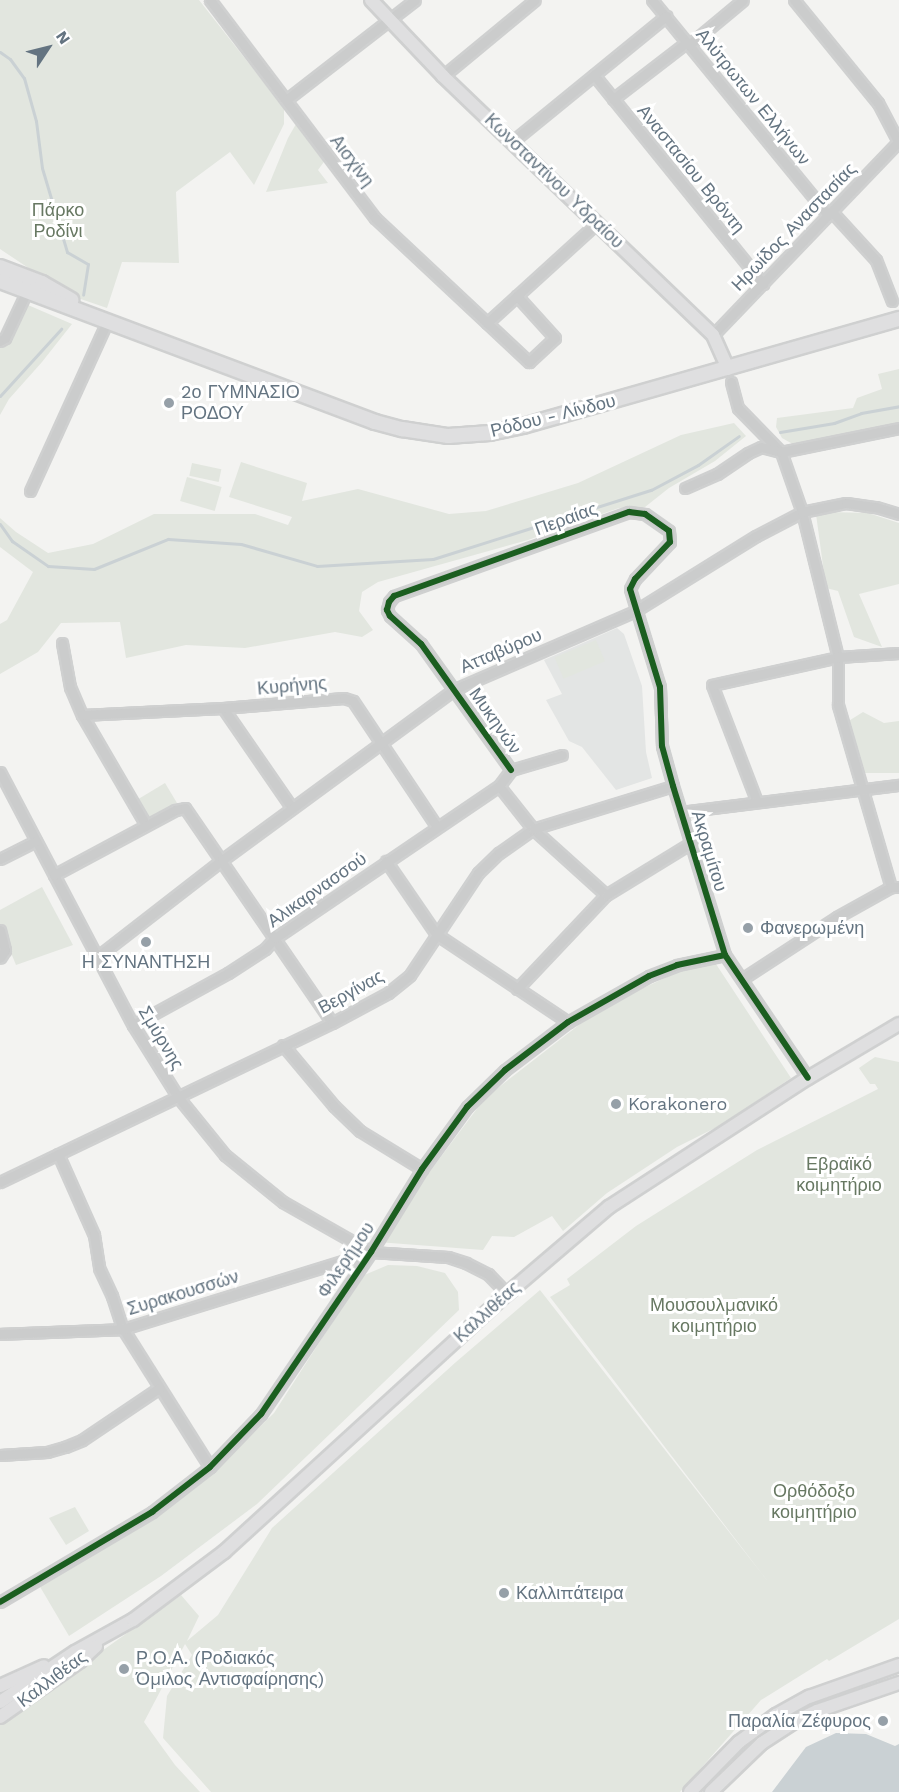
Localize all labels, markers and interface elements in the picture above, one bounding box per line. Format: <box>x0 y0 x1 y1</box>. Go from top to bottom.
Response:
north arrow <box>18 18 78 78</box>
street label: Αλύτρωτων Ελλήνων <box>691 24 815 170</box>
text: N <box>52 27 74 48</box>
street label: Αναστασίου Βρόντη <box>633 100 749 238</box>
street label: Κωνσταντίνου Υδραίου <box>480 109 628 253</box>
street label: Αισχίνη <box>325 131 379 191</box>
street label: Ηρωίδος Αναστασίας <box>727 158 861 296</box>
park label: Πάρκο Ροδίνι <box>32 200 84 242</box>
place label: 2ο ΓΥΜΝΑΣΙΟ ΡΟΔΟΥ <box>181 382 300 424</box>
street label: Ρόδου - Λίνδου <box>488 390 618 442</box>
marker: 2ο ΓΥΜΝΑΣΙΟ ΡΟΔΟΥ <box>162 396 176 410</box>
street label: Περαίας <box>532 498 600 540</box>
street label: Ατταβύρου <box>457 624 545 678</box>
street label: Κυρήνης <box>256 672 328 700</box>
street label: Μυκηνών <box>464 684 526 758</box>
street label: Ακραμίτου <box>686 808 732 894</box>
street label: Αλικαρνασσού <box>263 848 371 932</box>
place label: Φανερωμένη <box>760 917 864 939</box>
marker: Φανερωμένη <box>741 921 755 935</box>
marker: Η ΣΥΝΑΝΤΗΣΗ <box>139 935 153 949</box>
place label: Η ΣΥΝΑΝΤΗΣΗ <box>82 951 210 973</box>
street label: Βεργίνας <box>315 965 387 1019</box>
street label: Σμύρνης <box>134 1002 188 1074</box>
place label: Korakonero <box>628 1093 727 1115</box>
marker: Korakonero <box>609 1097 623 1111</box>
park label: Εβραϊκό κοιμητήριο <box>796 1154 882 1196</box>
street label: Φιλερήμου <box>313 1218 379 1302</box>
street label: Συρακουσσών <box>125 1266 241 1320</box>
street label: Καλλιθέας <box>450 1277 524 1347</box>
park label: Μουσουλμανικό κοιμητήριο <box>650 1295 778 1338</box>
park label: Ορθόδοξο κοιμητήριο <box>771 1481 857 1524</box>
place label: Καλλιπάτειρα <box>516 1582 624 1604</box>
marker: Καλλιπάτειρα <box>497 1586 511 1600</box>
street label: Καλλιθέας <box>13 1646 91 1712</box>
place label: Ρ.Ο.Α. (Ροδιακός Όμιλος Αντισφαίρησης) <box>136 1648 324 1690</box>
marker: Ρ.Ο.Α. (Ροδιακός Όμιλος Αντισφαίρησης) <box>117 1662 131 1676</box>
place label: Παραλία Ζέφυρος <box>728 1710 871 1732</box>
marker: Παραλία Ζέφυρος <box>876 1714 890 1728</box>

